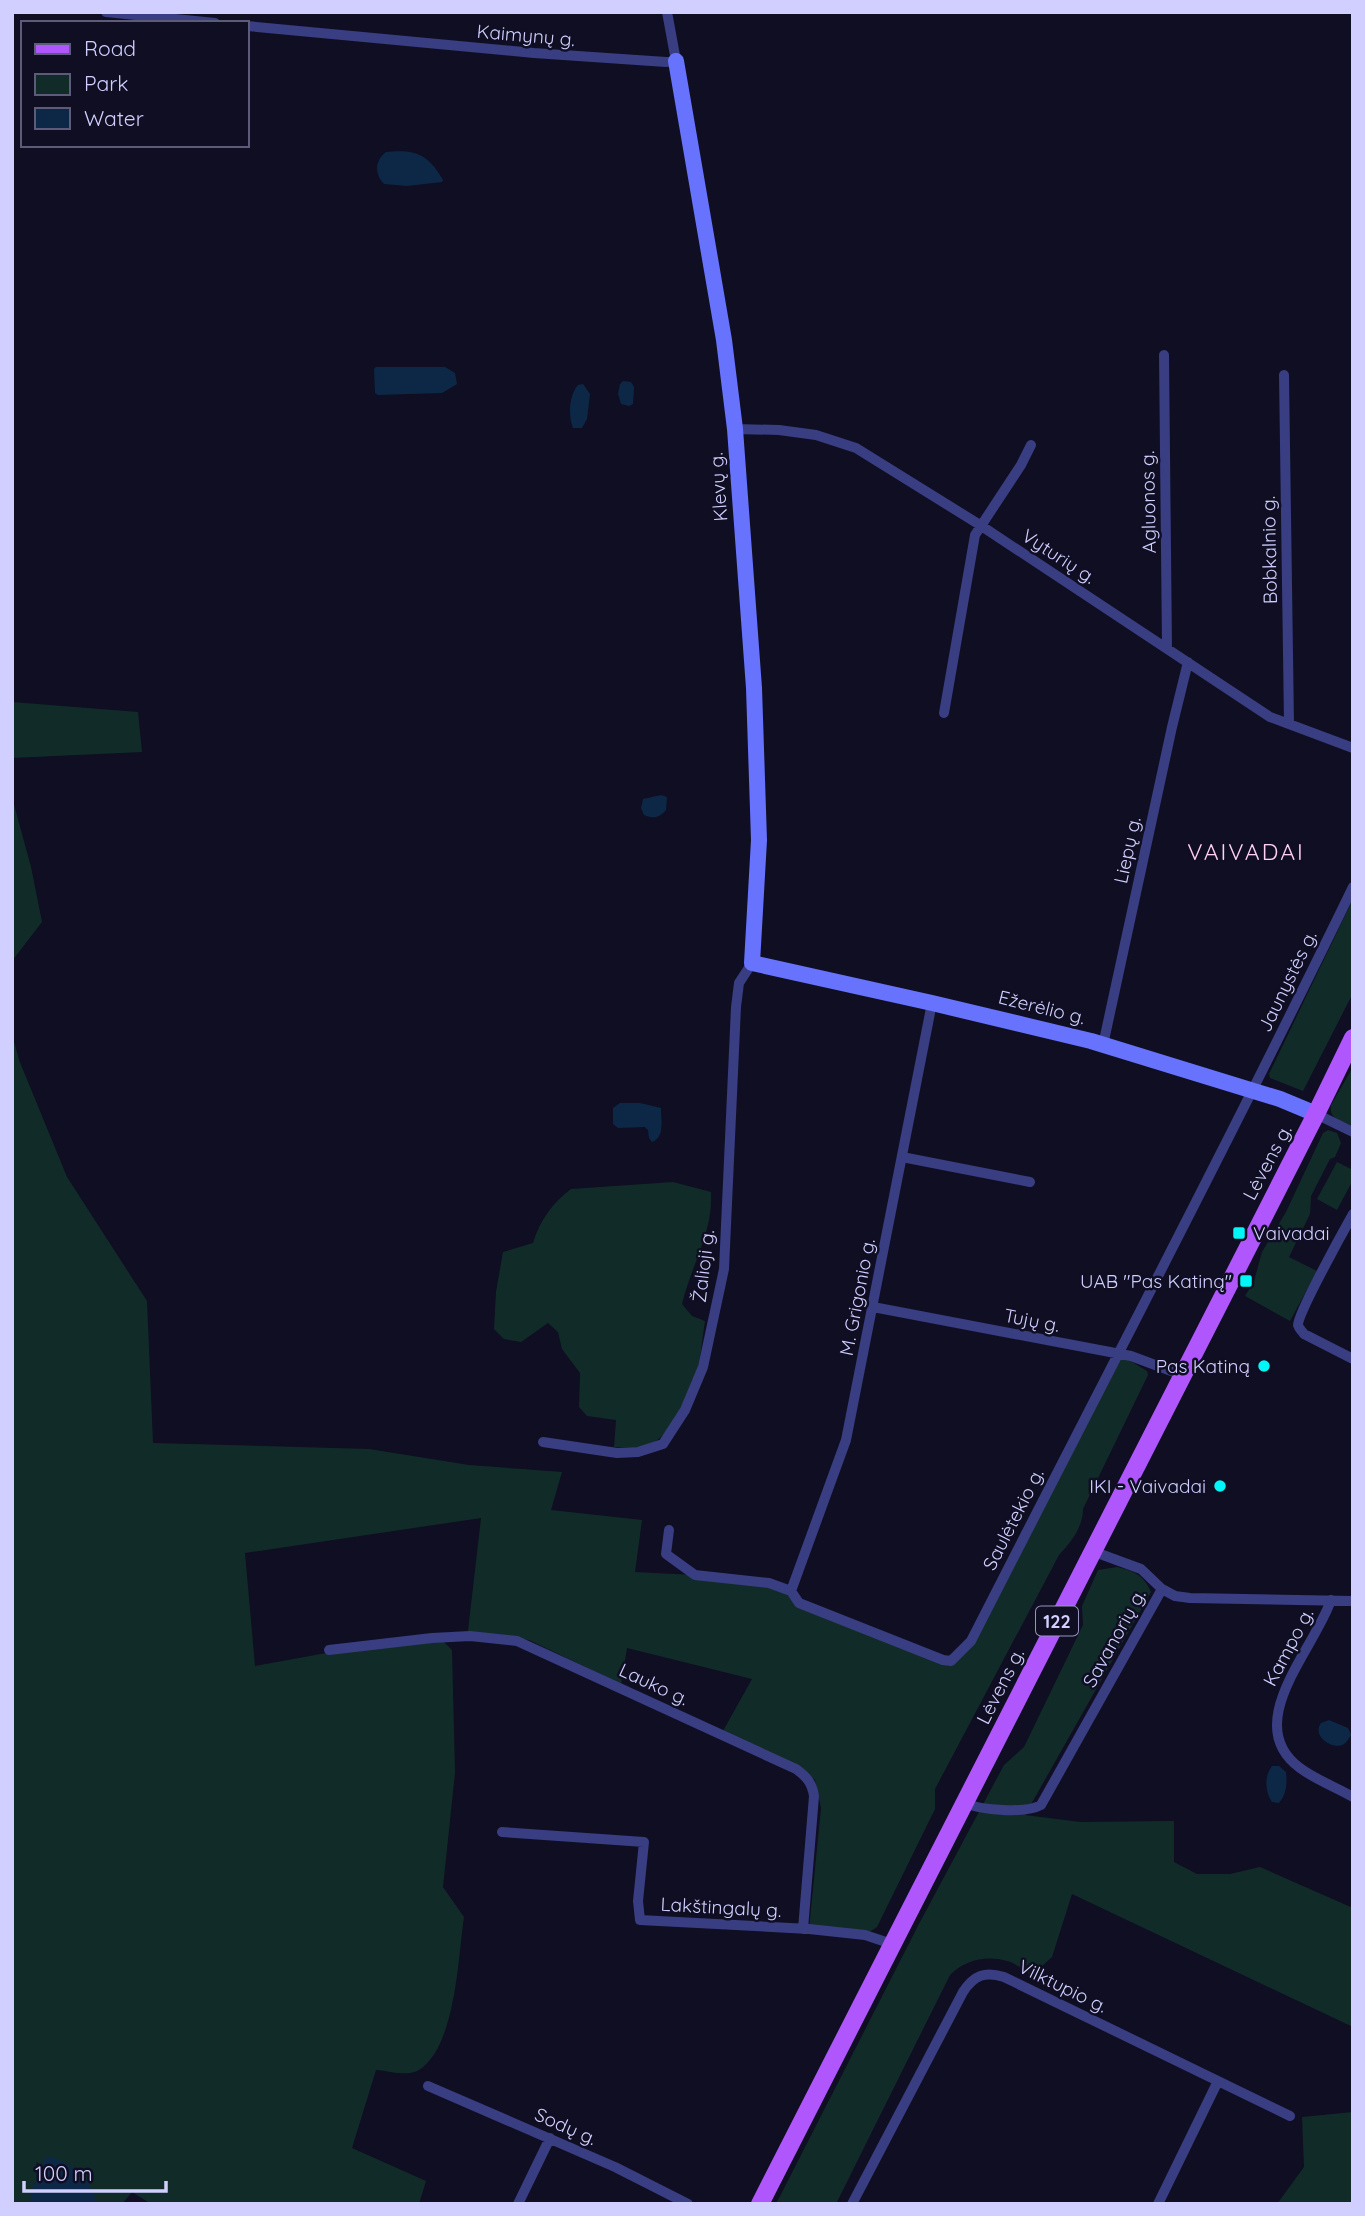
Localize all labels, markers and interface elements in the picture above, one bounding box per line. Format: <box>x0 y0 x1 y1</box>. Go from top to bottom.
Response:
street label: Kaimynų g. <box>476 19 576 51</box>
legend <box>21 21 248 147</box>
text: Road <box>84 35 136 61</box>
text: Park <box>84 70 128 96</box>
text: Water <box>84 105 144 131</box>
street label: Agluonos g. <box>1135 451 1161 553</box>
street label: Klevų g. <box>704 452 732 522</box>
street label: Bobkalnio g. <box>1256 496 1282 604</box>
street label: Vyturių g. <box>1018 523 1100 589</box>
street label: Liepų g. <box>1108 814 1146 886</box>
district label: VAIVADAI <box>1187 837 1305 866</box>
street label: Jaunystės g. <box>1252 926 1322 1036</box>
street label: Ežerėlio g. <box>996 985 1088 1029</box>
street label: Lėvens g. <box>1237 1120 1297 1204</box>
place label: Vaivadai <box>1253 1221 1330 1245</box>
marker: Vaivadai <box>1231 1225 1247 1241</box>
street label: Žalioji g. <box>687 1228 719 1304</box>
street label: M. Grigonio g. <box>834 1236 880 1358</box>
place label: UAB "Pas Katiną" <box>1080 1269 1232 1293</box>
marker: UAB "Pas Katiną" <box>1238 1273 1254 1289</box>
street label: Tujų g. <box>1002 1303 1062 1337</box>
place label: Pas Katiną <box>1156 1354 1250 1378</box>
marker: Pas Katiną <box>1256 1358 1272 1374</box>
street label: Saulėtekio g. <box>977 1464 1049 1574</box>
place label: IKI - Vaivadai <box>1089 1474 1206 1498</box>
marker: IKI - Vaivadai <box>1212 1478 1228 1494</box>
street label: Savanorių g. <box>1077 1585 1151 1691</box>
street label: Kampo g. <box>1257 1604 1319 1690</box>
road number: 122 <box>1036 1606 1078 1636</box>
street label: Lėvens g. <box>971 1644 1029 1728</box>
street label: Lauko g. <box>615 1657 693 1711</box>
street label: Lakštingalų g. <box>660 1892 782 1922</box>
street label: Vilktupio g. <box>1015 1954 1111 2018</box>
street label: Sodų g. <box>531 2102 601 2150</box>
scale bar <box>24 2150 166 2194</box>
text: 100 m <box>35 2160 93 2186</box>

